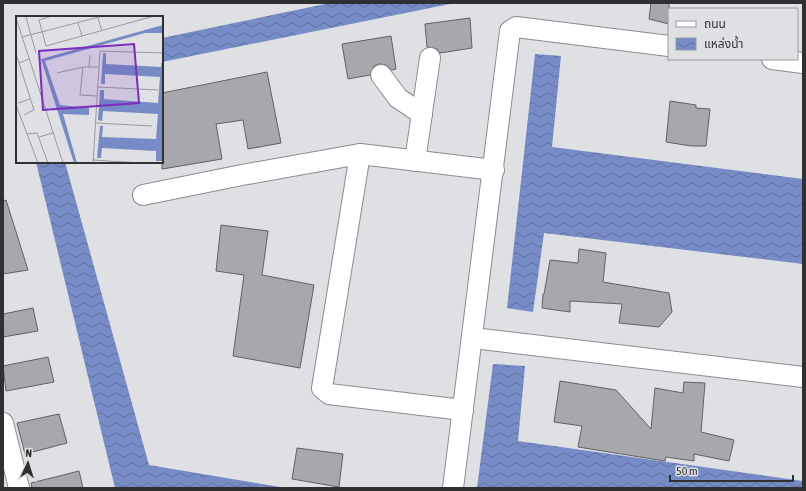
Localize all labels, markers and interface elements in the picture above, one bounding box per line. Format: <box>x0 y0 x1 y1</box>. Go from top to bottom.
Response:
legend <box>668 8 798 60</box>
inset map <box>16 16 163 163</box>
text: ถนน <box>704 17 726 31</box>
text: แหล่งน้ำ <box>704 35 743 51</box>
north arrow <box>8 443 48 483</box>
text: N <box>25 447 32 459</box>
scale bar <box>670 457 793 483</box>
text: 50 m <box>676 464 698 478</box>

